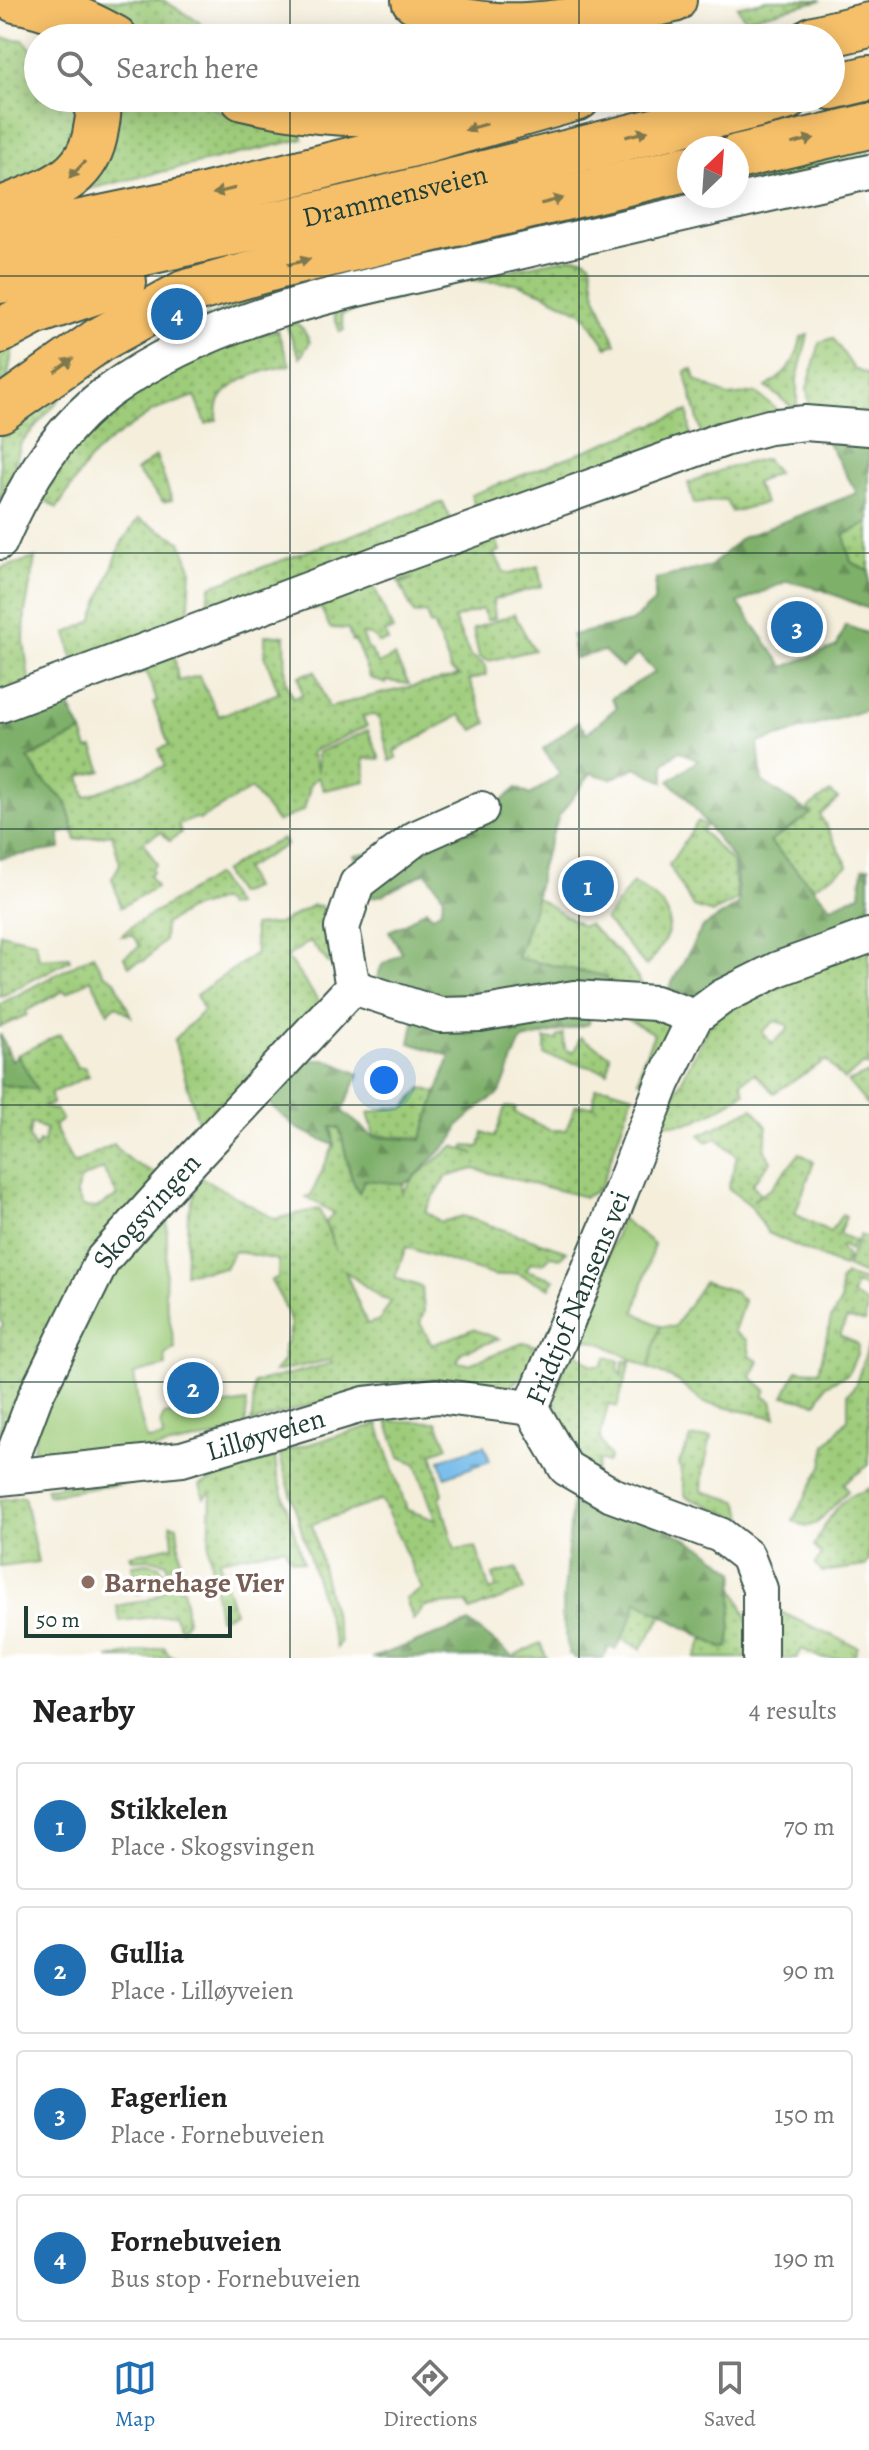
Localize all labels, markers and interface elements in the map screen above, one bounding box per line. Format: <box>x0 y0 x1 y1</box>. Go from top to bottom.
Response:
search box <box>24 24 845 112</box>
icon: search <box>52 46 96 90</box>
text: Search here <box>116 48 259 88</box>
one-way arrow <box>463 121 487 134</box>
one-way arrow <box>624 128 649 140</box>
one-way arrow <box>791 135 816 147</box>
north arrow <box>677 136 749 208</box>
street label: Drammensveien <box>299 155 491 237</box>
one-way arrow <box>68 160 86 179</box>
one-way arrow <box>211 185 236 198</box>
one-way arrow <box>540 194 565 207</box>
one-way arrow <box>287 255 312 267</box>
pin: 4 <box>151 284 203 344</box>
one-way arrow <box>53 358 74 373</box>
pin: 3 <box>771 597 823 657</box>
pin: 1 <box>562 856 614 916</box>
your location <box>364 1060 404 1100</box>
street label: Skogsvingen <box>83 1145 210 1275</box>
street label: Fridtjof Nansens vei <box>517 1185 640 1411</box>
pin: 2 <box>167 1358 219 1418</box>
street label: Lilløyveien <box>202 1399 330 1471</box>
place label: Barnehage Vier <box>104 1564 285 1602</box>
marker: Barnehage Vier <box>79 1573 97 1591</box>
scale bar <box>24 1602 232 1638</box>
text: 50 m <box>36 1605 80 1635</box>
text: Nearby <box>32 1687 135 1734</box>
text: 4 results <box>749 1693 837 1728</box>
text: Stikkelen <box>110 1789 228 1829</box>
text: 1 <box>55 1809 65 1844</box>
text: 70 m <box>783 1809 835 1844</box>
text: Place · Skogsvingen <box>110 1829 315 1864</box>
text: Gullia <box>110 1933 185 1973</box>
text: 2 <box>54 1953 66 1988</box>
text: 90 m <box>783 1953 835 1988</box>
text: Place · Lilløyveien <box>110 1973 294 2008</box>
text: Fagerlien <box>110 2077 228 2117</box>
text: 3 <box>54 2097 66 2132</box>
text: 150 m <box>774 2097 835 2132</box>
text: Place · Fornebuveien <box>110 2117 325 2152</box>
text: Fornebuveien <box>110 2221 282 2261</box>
text: 4 <box>54 2241 66 2276</box>
text: 190 m <box>774 2241 835 2276</box>
text: Bus stop · Fornebuveien <box>110 2261 361 2296</box>
tab: Map <box>113 2356 157 2434</box>
tab: Directions <box>383 2356 478 2434</box>
tab: Saved <box>704 2356 756 2434</box>

